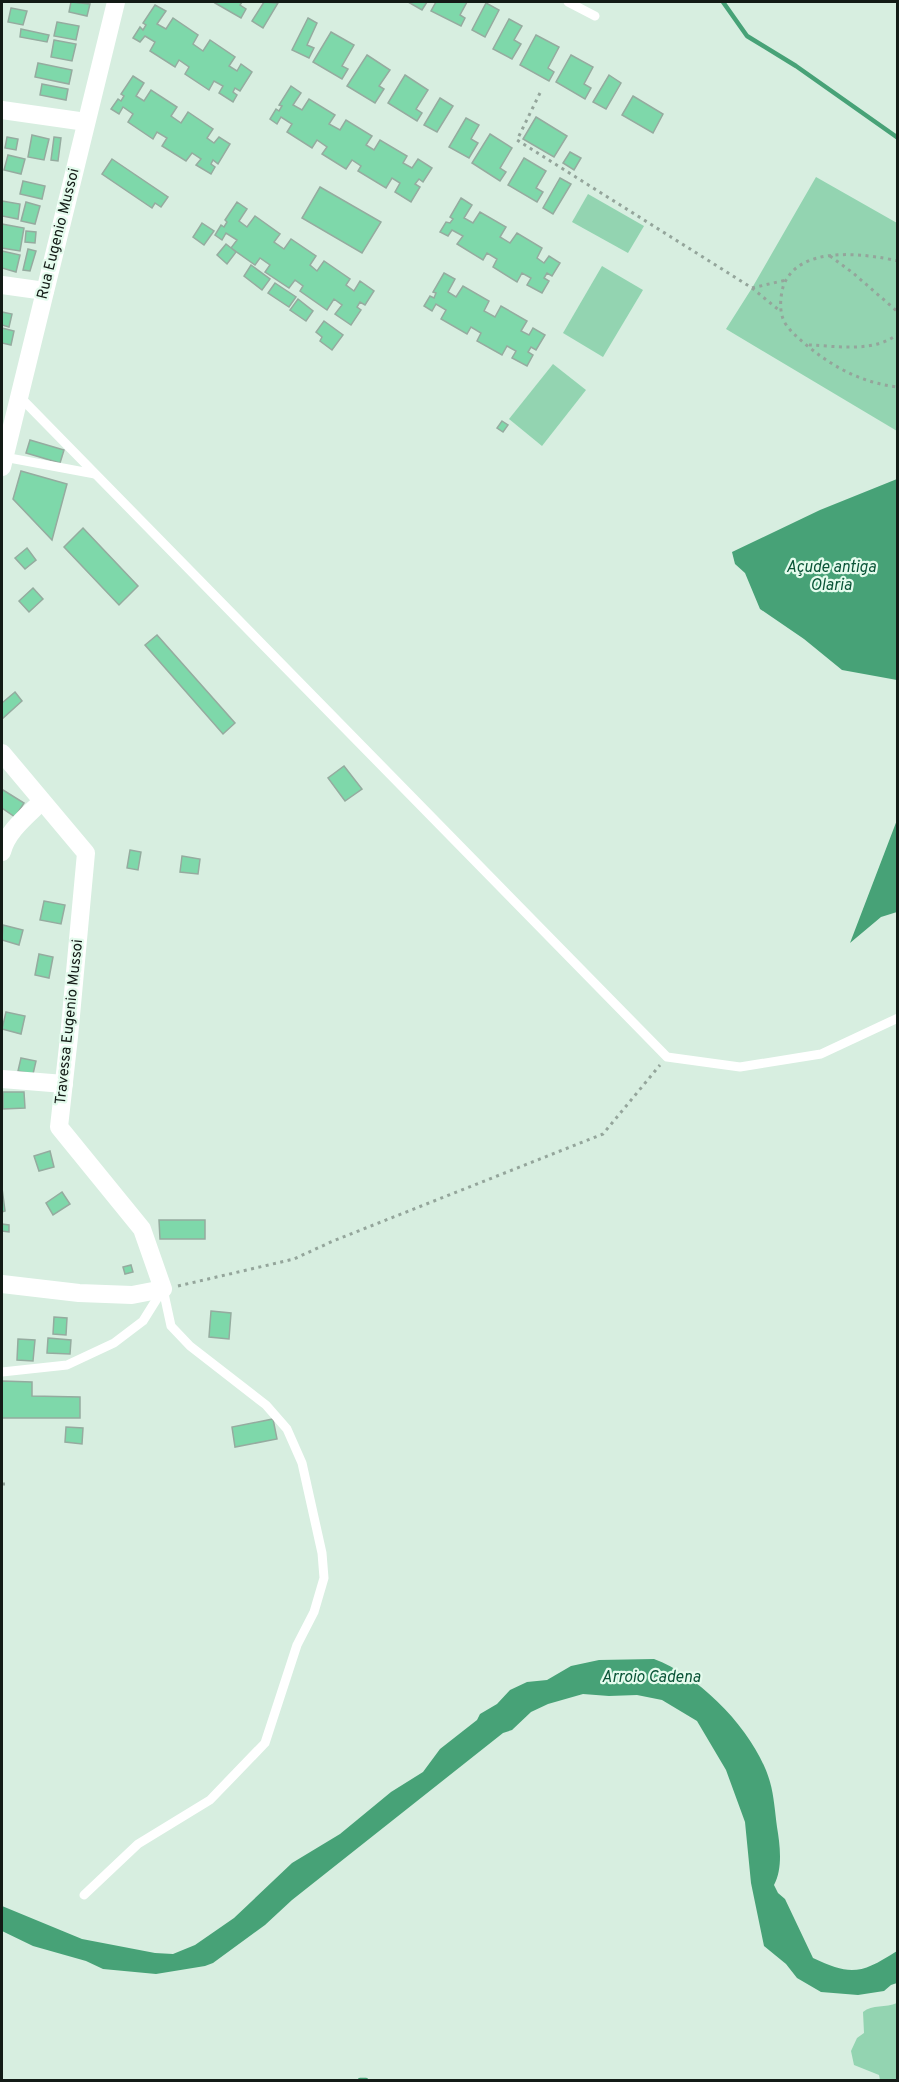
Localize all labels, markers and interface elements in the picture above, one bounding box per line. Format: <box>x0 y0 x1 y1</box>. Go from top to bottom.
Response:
street label: Rua Eugenio Mussoi <box>34 166 84 302</box>
water label: Açude antiga Olaria <box>786 558 877 596</box>
street label: Travessa Eugenio Mussoi <box>52 938 88 1106</box>
water label: Arroio Cadena <box>602 1668 701 1688</box>

